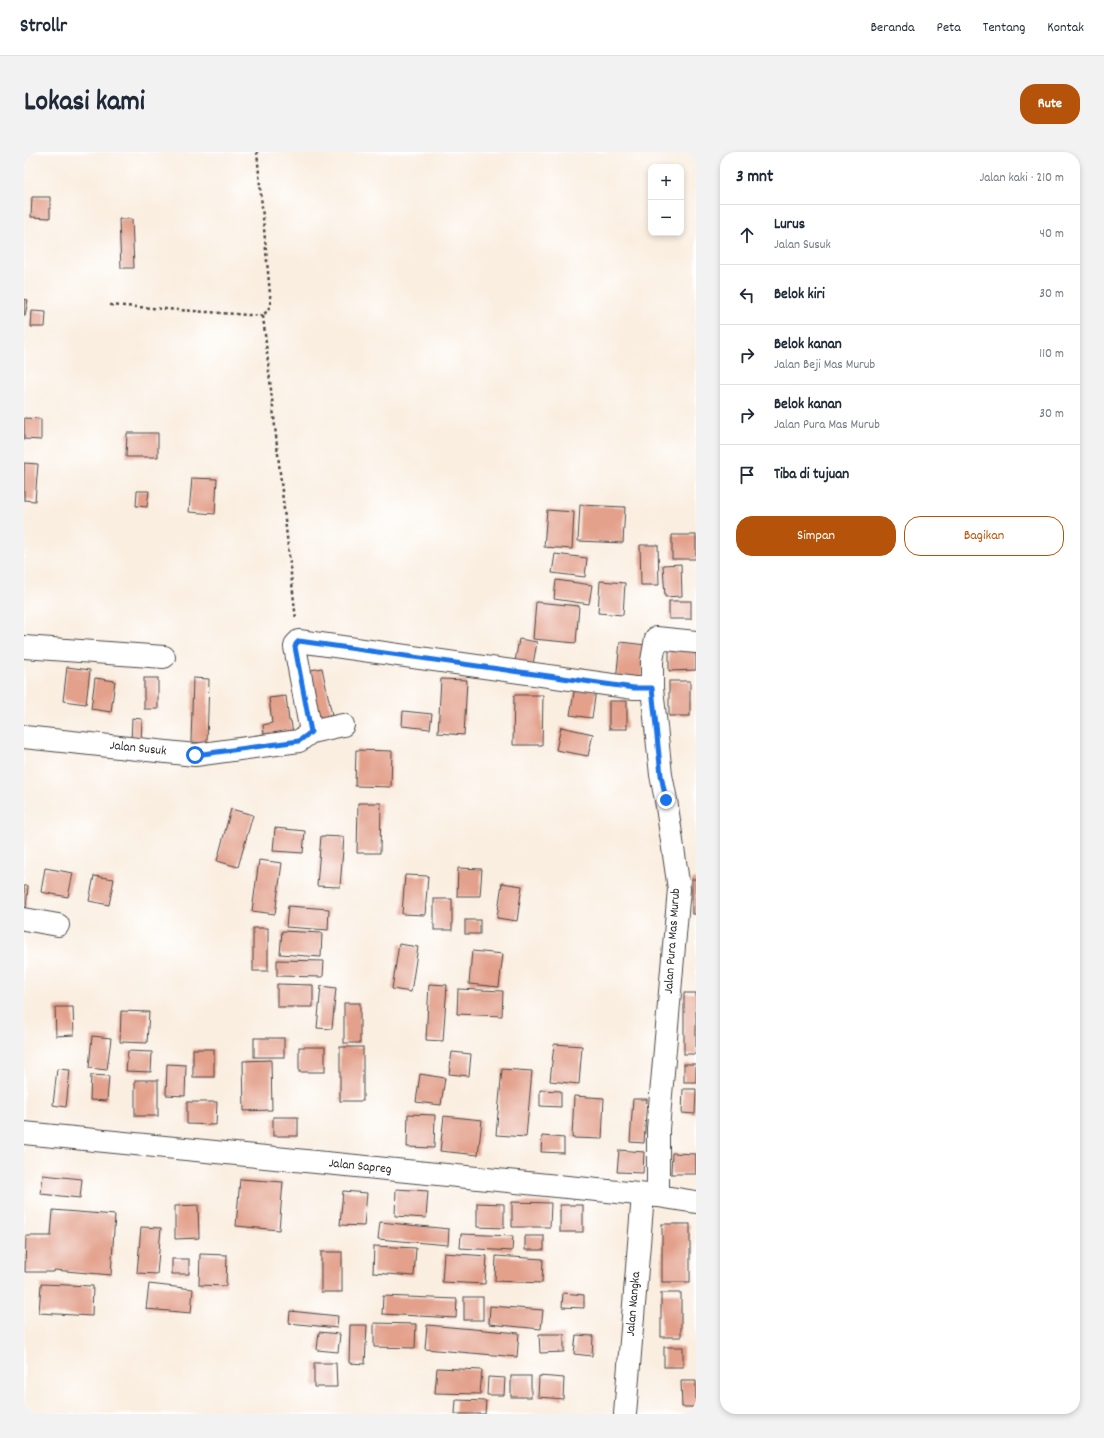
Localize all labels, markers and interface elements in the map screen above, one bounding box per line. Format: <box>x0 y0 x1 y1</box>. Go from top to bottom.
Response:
text: Strollr <box>20 14 67 41</box>
text: Beranda <box>870 18 915 38</box>
text: Peta <box>937 18 961 38</box>
text: Tentang <box>983 18 1025 38</box>
text: Kontak <box>1047 18 1084 38</box>
text: Lokasi kami <box>24 84 145 124</box>
button: Rute <box>1020 84 1080 124</box>
map controls <box>648 164 684 236</box>
button: + <box>648 164 684 200</box>
text: 3 mnt <box>736 166 773 190</box>
text: Jalan kaki · 210 m <box>979 169 1064 188</box>
button: − <box>648 200 684 236</box>
text: Lurus <box>774 214 805 236</box>
icon: ahead <box>736 224 758 246</box>
text: 40 m <box>1040 225 1064 244</box>
text: Jalan Susuk <box>774 236 831 255</box>
icon: left <box>736 284 758 306</box>
text: Belok kiri <box>774 284 825 306</box>
text: 30 m <box>1039 285 1064 304</box>
text: Belok kanan <box>774 334 842 356</box>
icon: right <box>736 344 758 366</box>
text: 110 m <box>1039 345 1064 364</box>
text: Jalan Beji Mas Murub <box>774 356 875 375</box>
text: Belok kanan <box>774 394 842 416</box>
icon: right <box>736 404 758 426</box>
text: 30 m <box>1039 405 1064 424</box>
text: Jalan Pura Mas Murub <box>774 416 880 435</box>
icon: arrive <box>736 464 758 486</box>
text: Tiba di tujuan <box>774 464 849 486</box>
button: Simpan <box>736 516 896 556</box>
button: Bagikan <box>904 516 1064 556</box>
street label: Jalan Susuk <box>109 737 167 761</box>
route start <box>186 746 204 764</box>
route end <box>657 791 675 809</box>
street label: Jalan Pura Mas Murub <box>660 887 686 994</box>
street label: Jalan Sapreg <box>328 1154 393 1180</box>
street label: Jalan Nangka <box>622 1270 646 1337</box>

